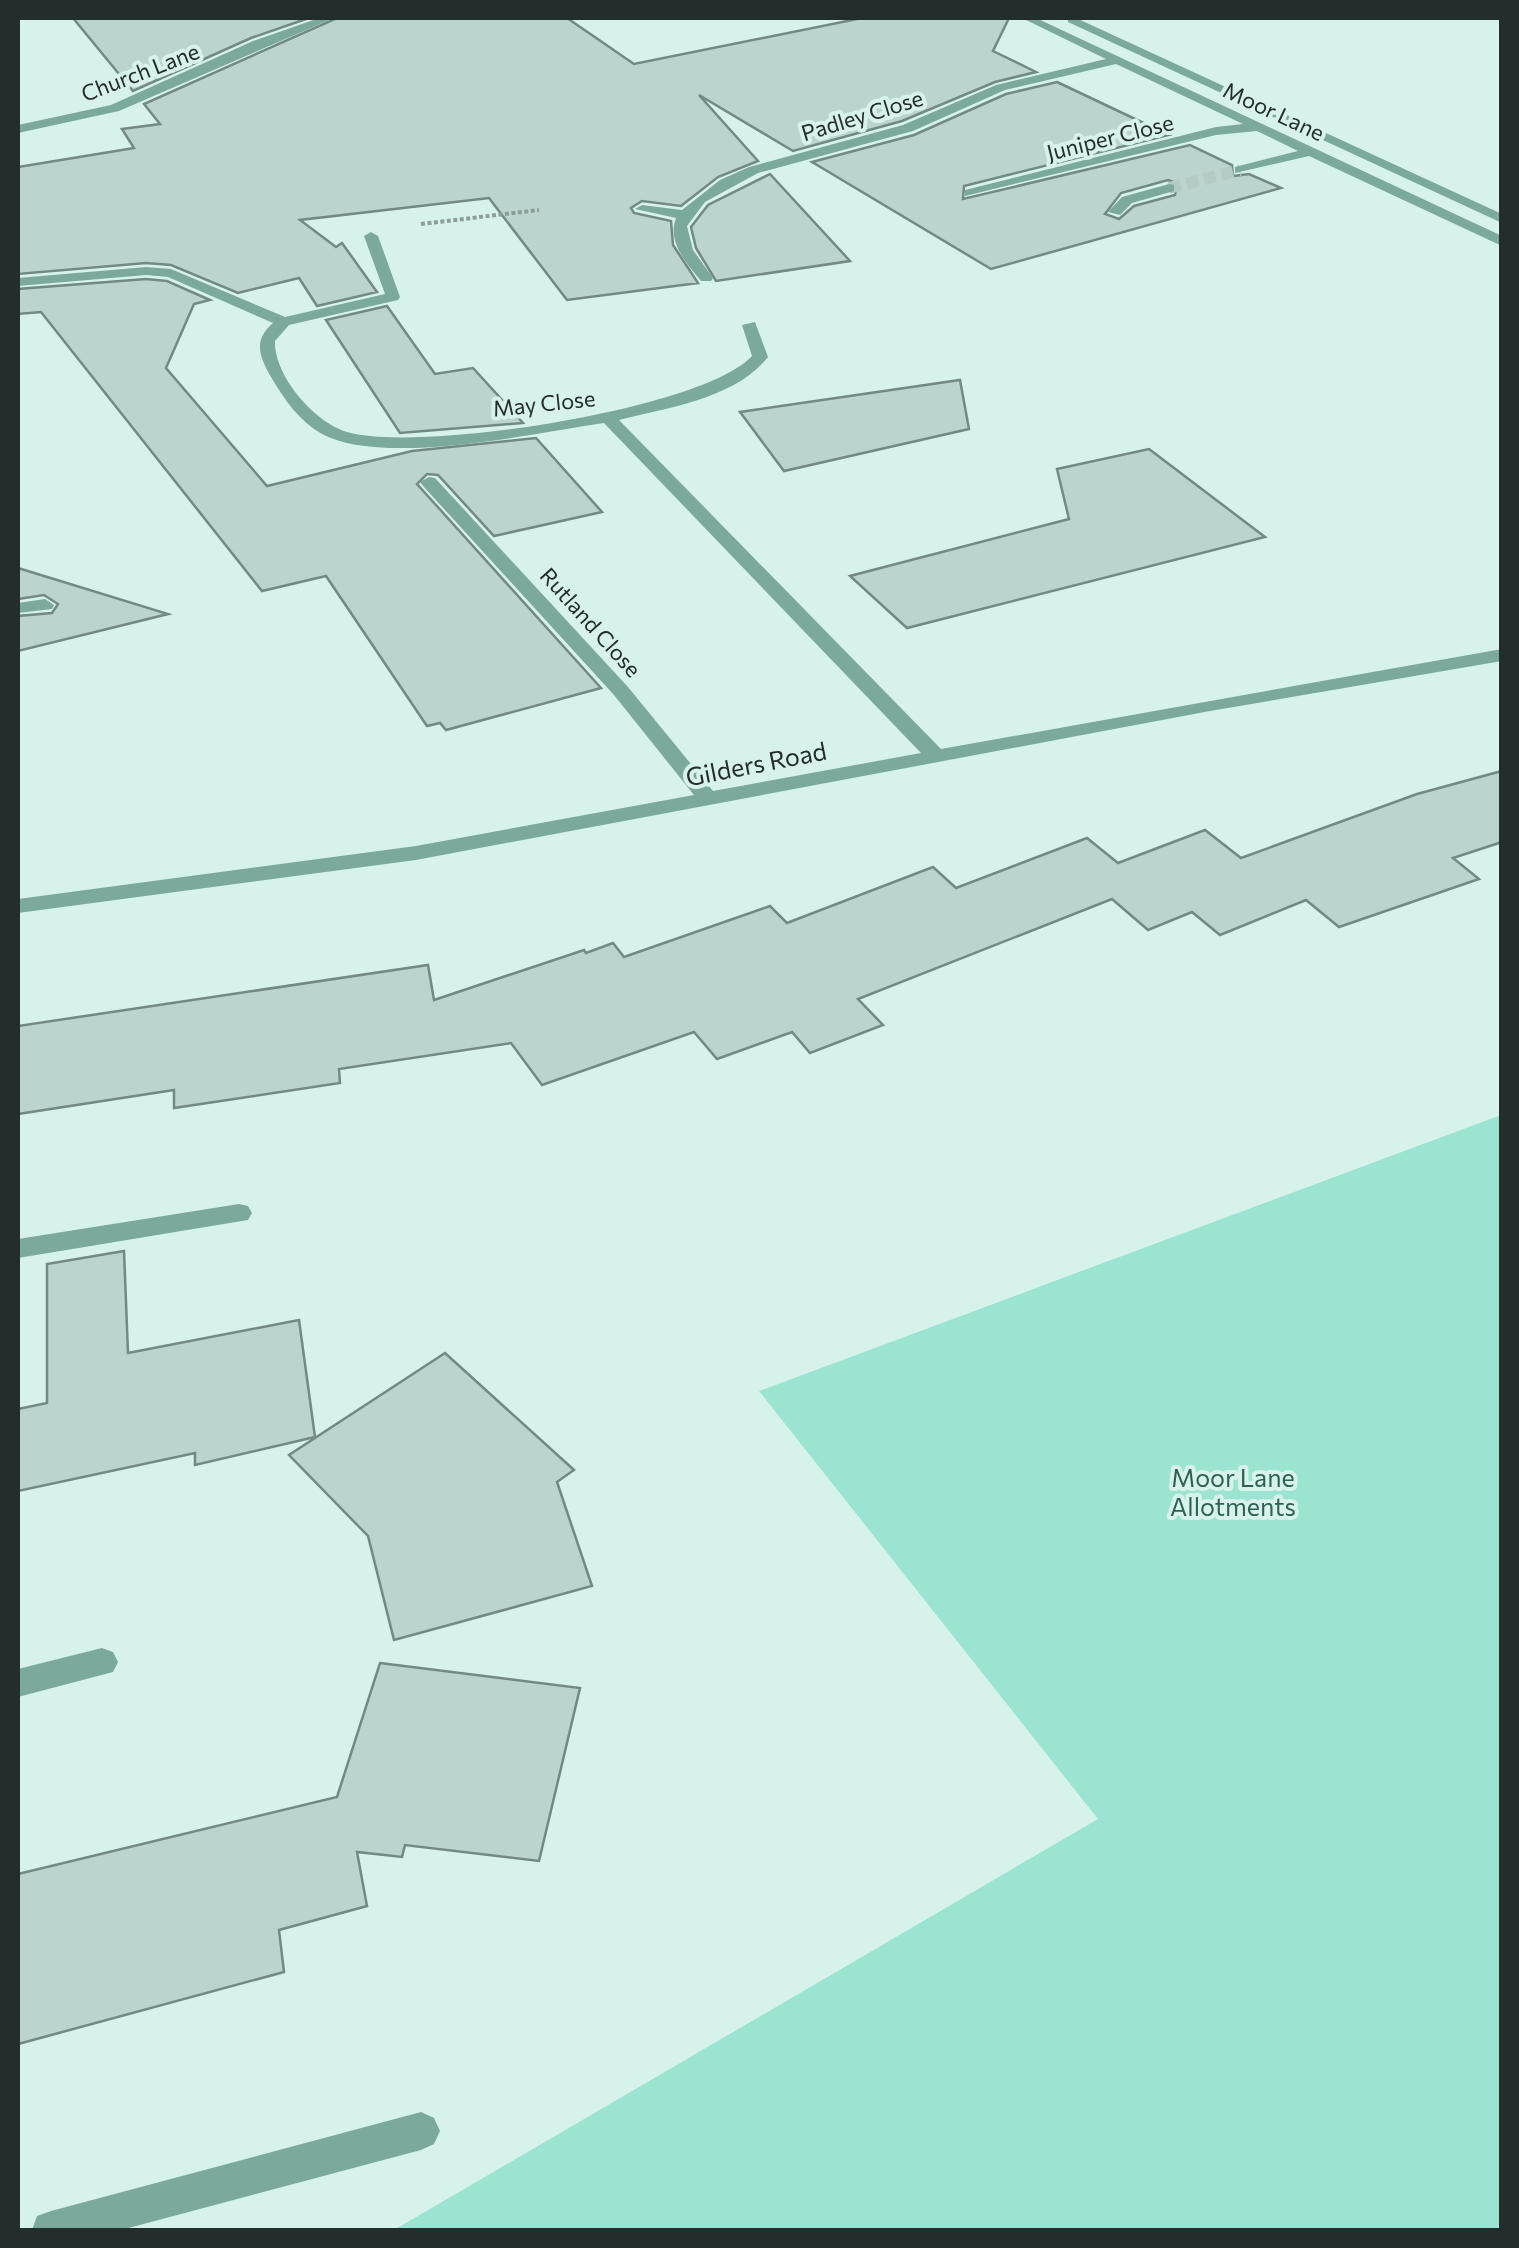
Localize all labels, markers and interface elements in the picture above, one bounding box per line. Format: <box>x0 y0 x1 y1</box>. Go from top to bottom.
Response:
street label: Church Lane <box>77 37 203 107</box>
street label: Moor Lane <box>1219 76 1329 146</box>
street label: Padley Close <box>798 84 926 146</box>
street label: Juniper Close <box>1044 108 1176 166</box>
street label: May Close <box>491 384 597 422</box>
street label: Rutland Close <box>535 562 647 682</box>
street label: Gilders Road <box>683 735 829 791</box>
park label: Moor Lane Allotments <box>1170 1462 1296 1521</box>

